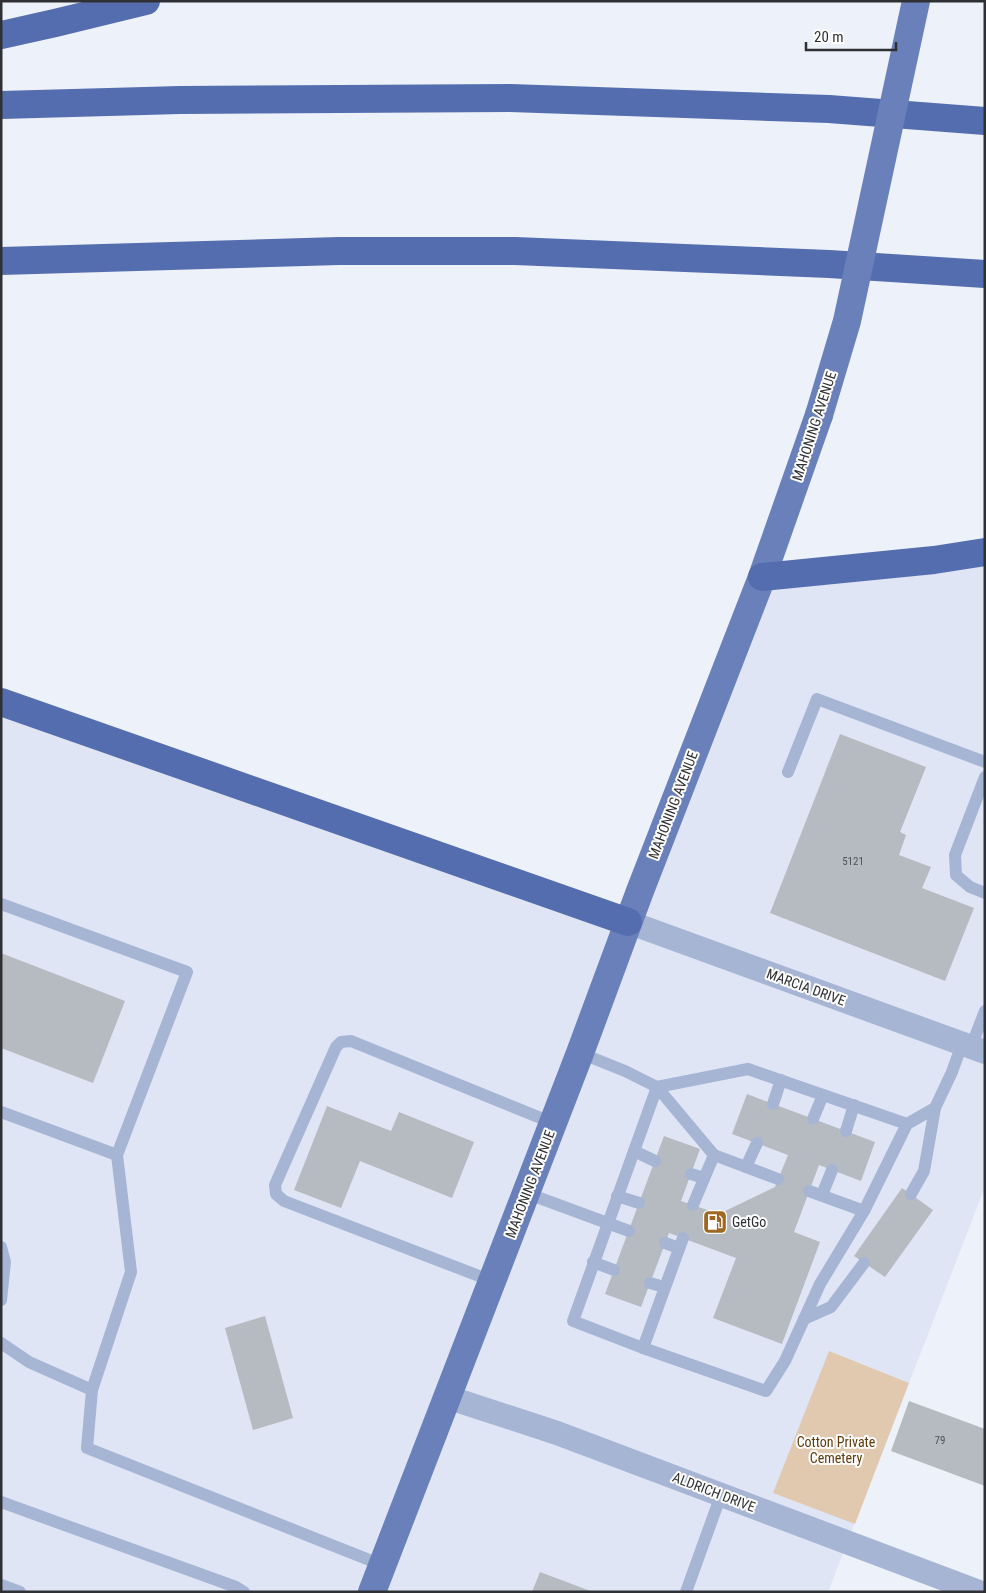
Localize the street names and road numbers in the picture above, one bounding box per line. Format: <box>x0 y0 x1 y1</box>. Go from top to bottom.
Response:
street label: MAHONING AVENUE <box>789 369 839 483</box>
street label: MAHONING AVENUE <box>645 749 701 861</box>
street label: MARCIA DRIVE <box>764 965 848 1009</box>
street label: MAHONING AVENUE <box>502 1128 558 1240</box>
street label: ALDRICH DRIVE <box>670 1469 758 1515</box>

